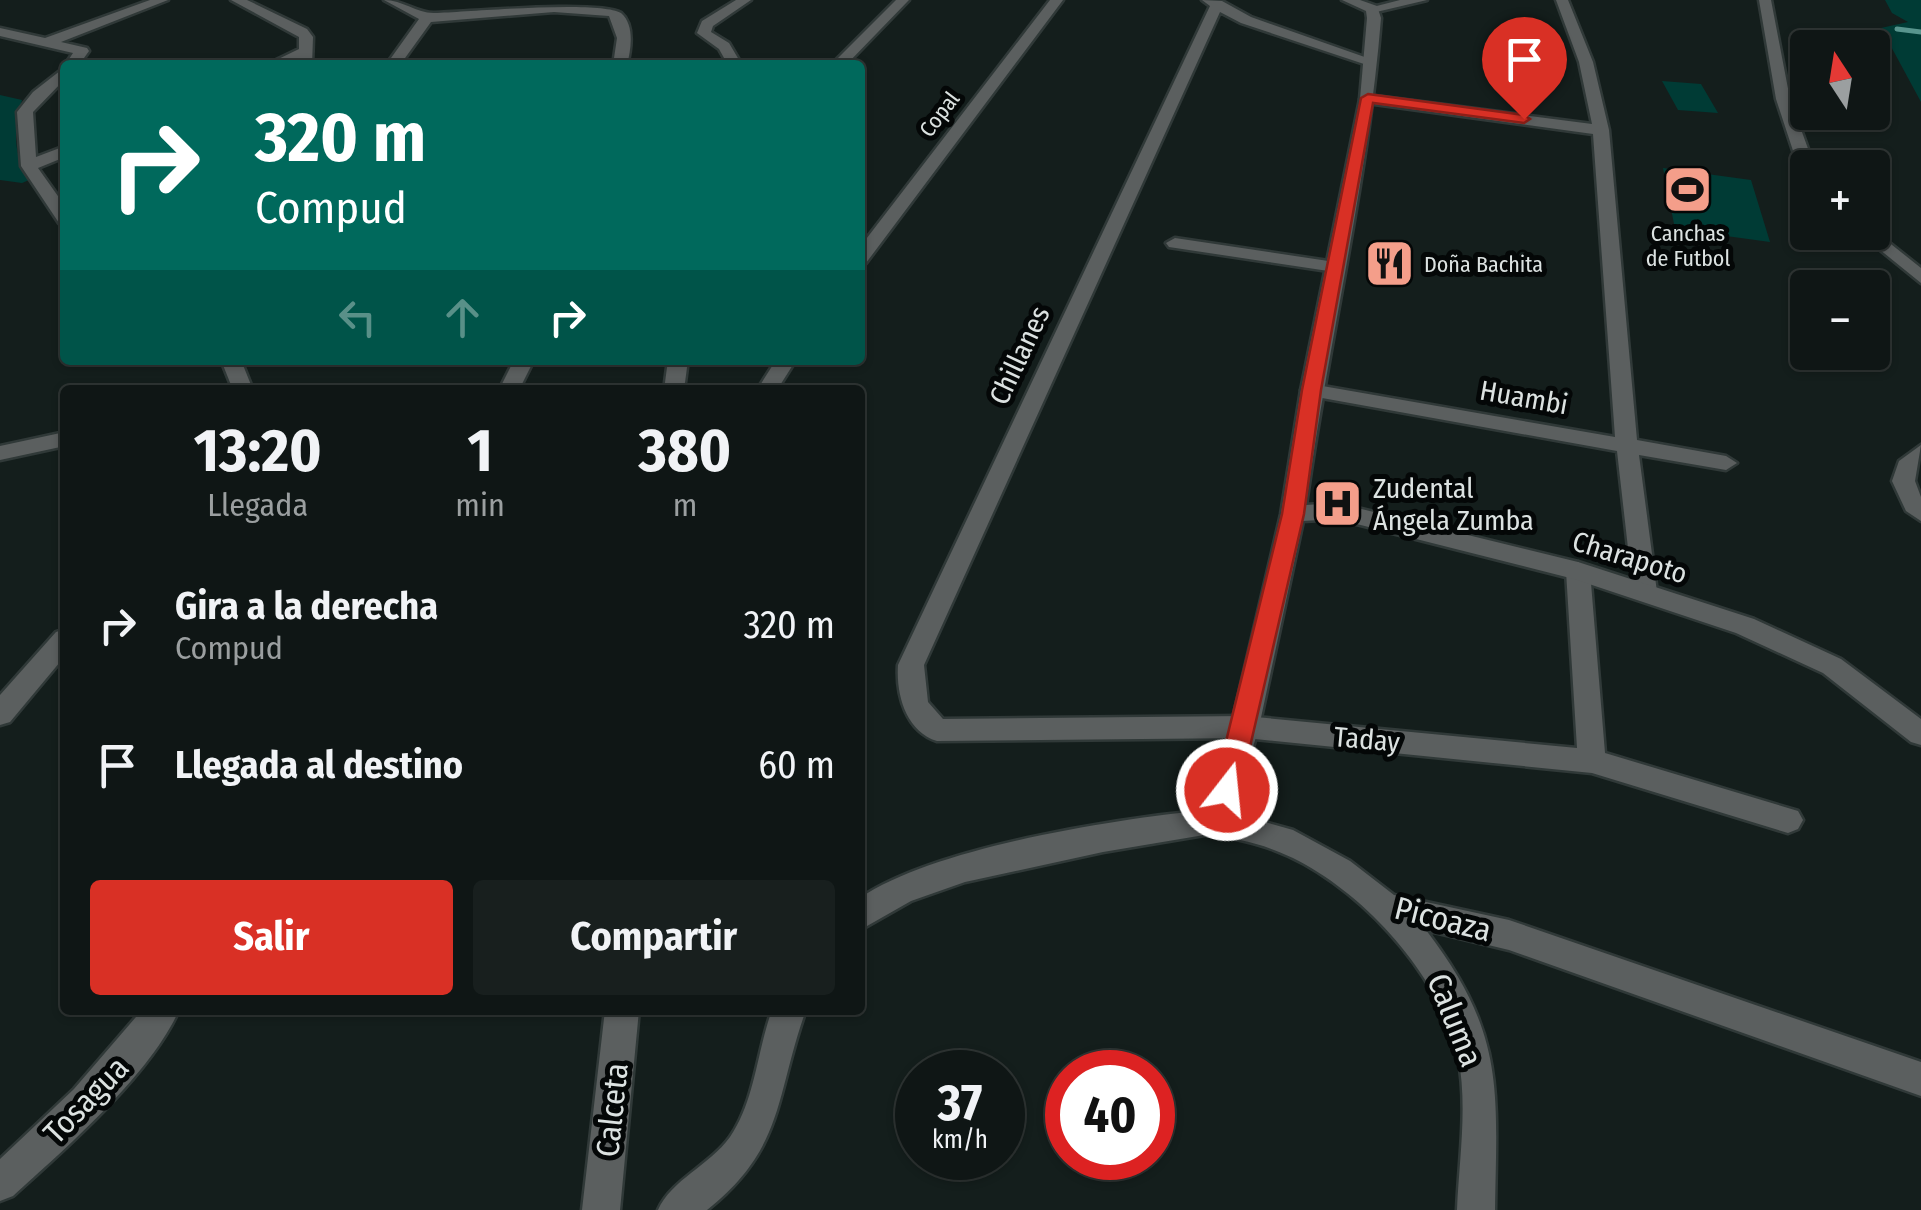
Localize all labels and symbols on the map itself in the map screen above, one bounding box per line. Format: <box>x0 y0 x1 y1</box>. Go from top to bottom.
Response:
pin <box>1482 17 1567 120</box>
north arrow <box>1790 30 1890 130</box>
street label: Copal <box>914 86 965 142</box>
sports icon: Canchas de Futbol <box>1662 163 1714 215</box>
place label: Canchas de Futbol <box>1646 220 1730 272</box>
restaurant icon: Doña Bachita <box>1363 238 1415 290</box>
place label: Doña Bachita <box>1424 251 1543 278</box>
street label: Chillanes <box>982 301 1057 410</box>
street label: Huambi <box>1477 374 1571 421</box>
place label: Zudental Ángela Zumba <box>1373 472 1534 537</box>
hospital icon: Zudental Ángela Zumba <box>1312 478 1364 530</box>
street label: Charapoto <box>1569 524 1691 591</box>
street label: Taday <box>1333 720 1402 759</box>
position arrow <box>1175 738 1279 842</box>
street label: Picoaza <box>1391 889 1495 949</box>
street label: Caluma <box>1419 968 1491 1072</box>
street label: Tosagua <box>36 1049 136 1151</box>
speed limit sign: 40 <box>1045 1050 1175 1180</box>
street label: Calceta <box>588 1061 636 1159</box>

